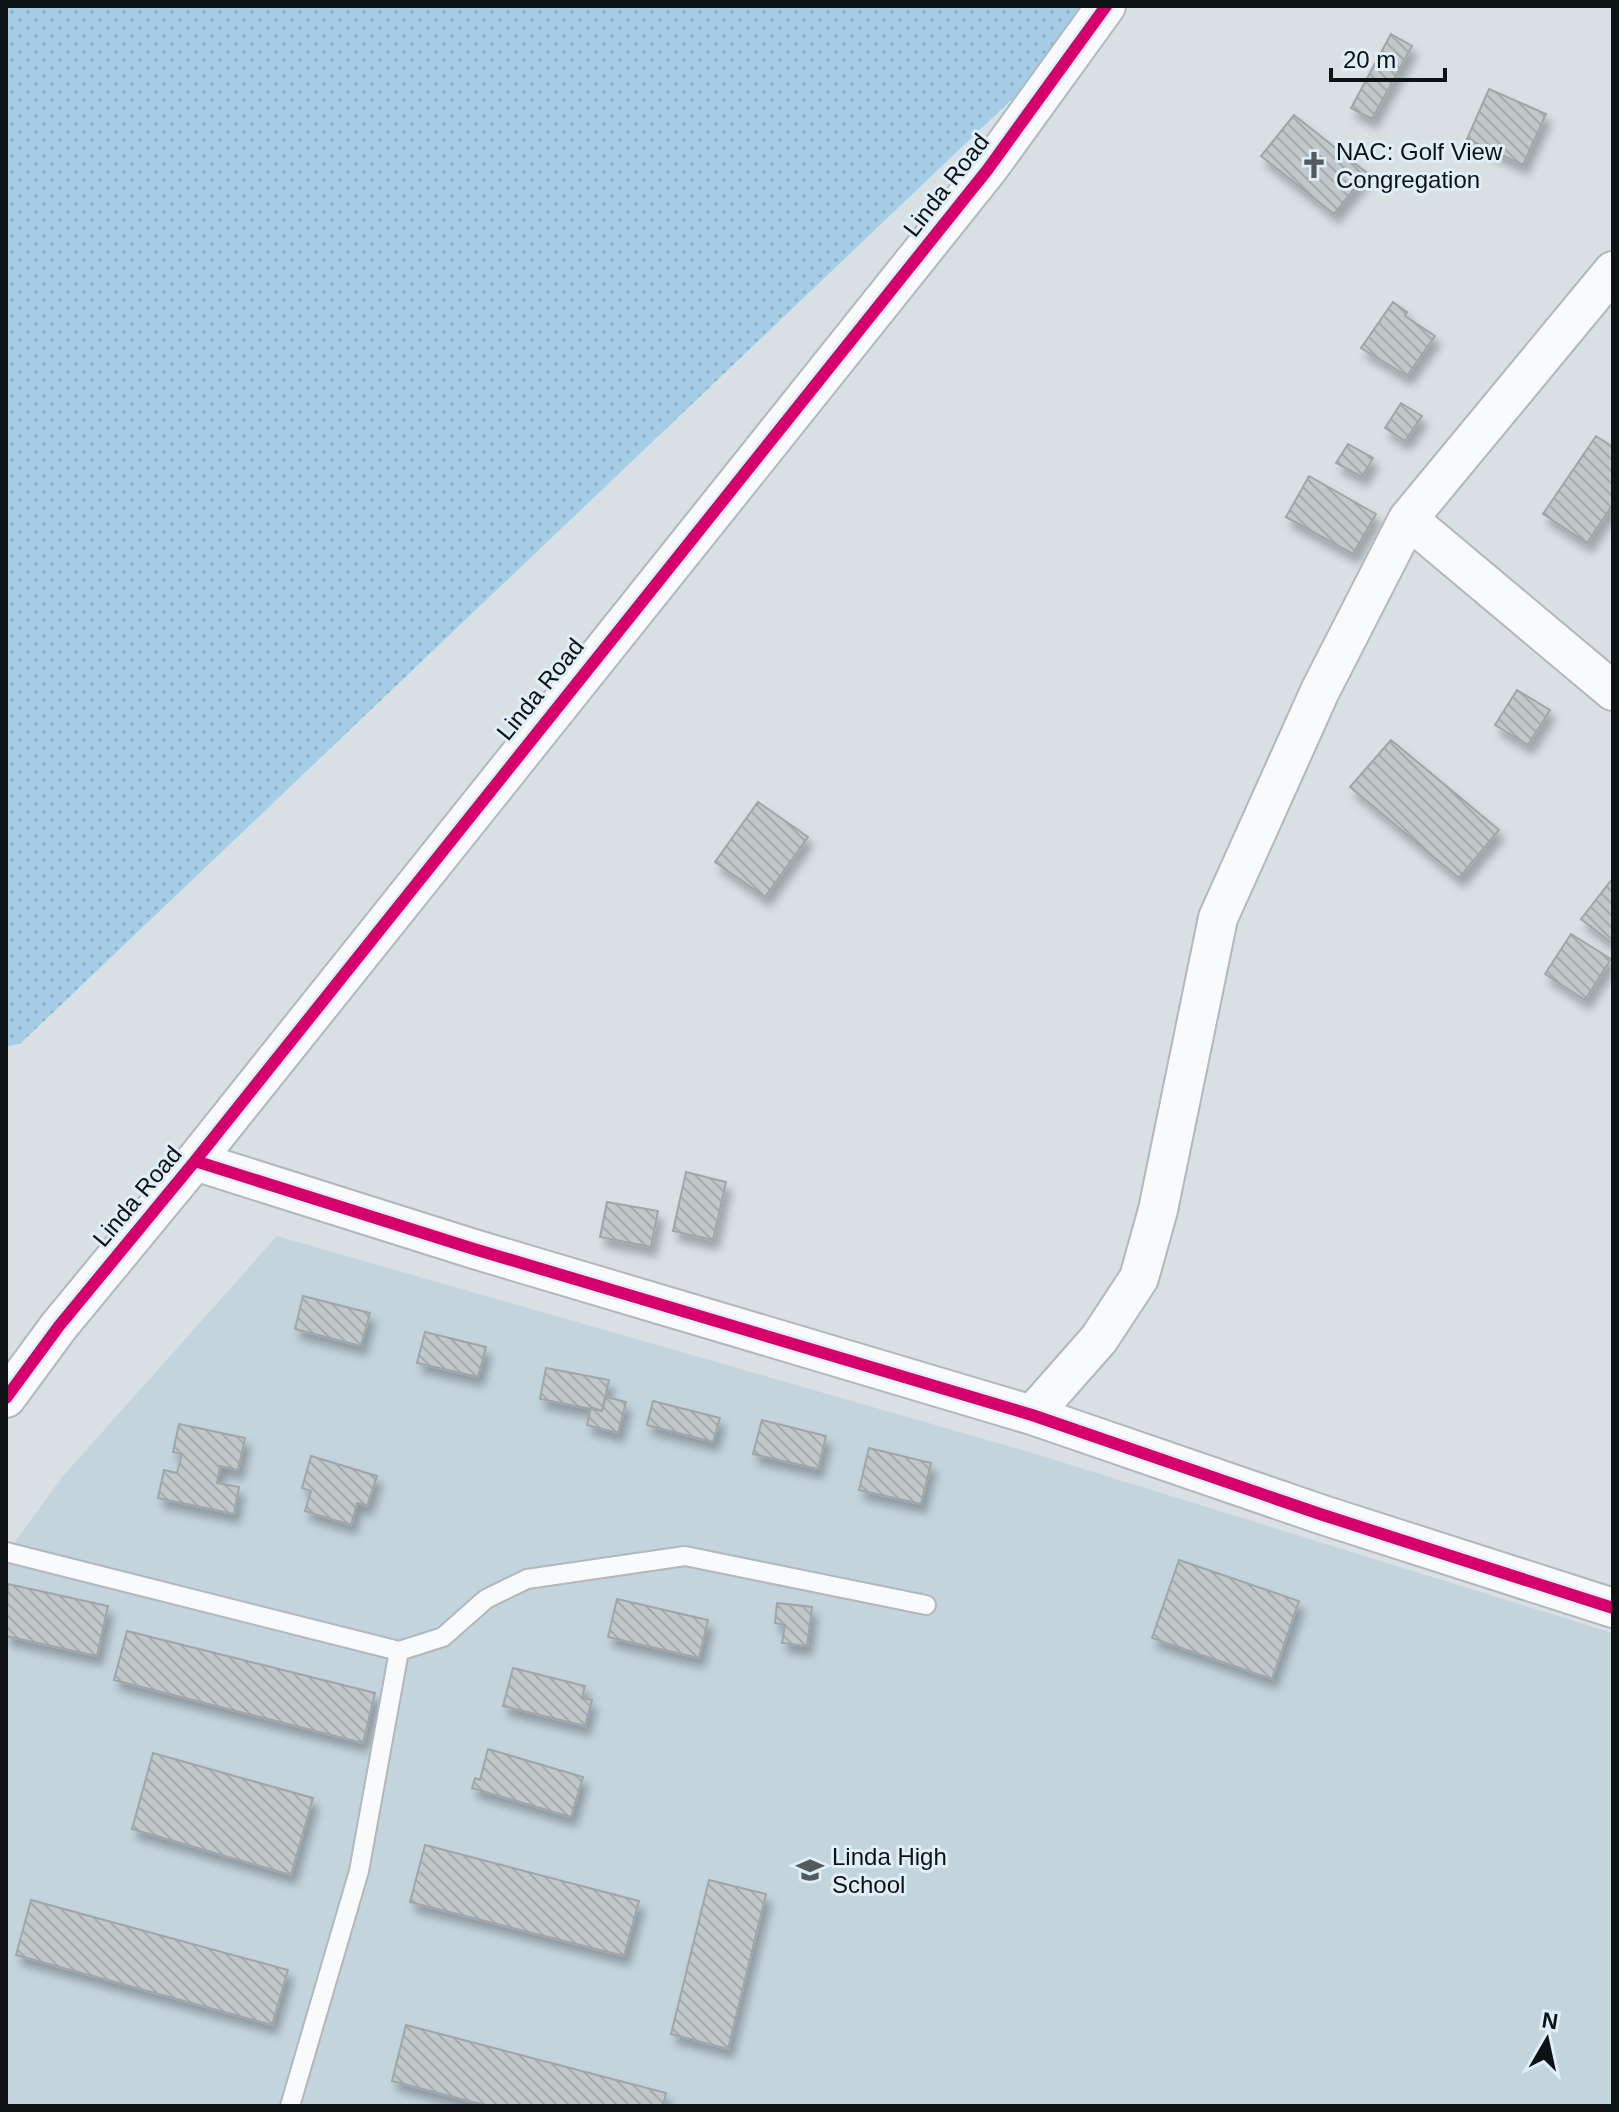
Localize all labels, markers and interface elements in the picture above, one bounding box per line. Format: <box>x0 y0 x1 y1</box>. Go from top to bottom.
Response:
scale bar <box>1331 32 1445 82</box>
text: 20 m <box>1343 46 1396 73</box>
street label: Linda Road <box>898 128 994 242</box>
place label: NAC: Golf View Congregation <box>1336 138 1503 193</box>
church icon: NAC: Golf View Congregation <box>1299 150 1329 180</box>
street label: Linda Road <box>491 633 589 745</box>
street label: Linda Road <box>87 1140 187 1252</box>
place label: Linda High School <box>832 1843 947 1898</box>
school or university icon: Linda High School <box>795 1855 825 1885</box>
north arrow <box>1507 2000 1587 2080</box>
text: N <box>1540 2007 1560 2034</box>

